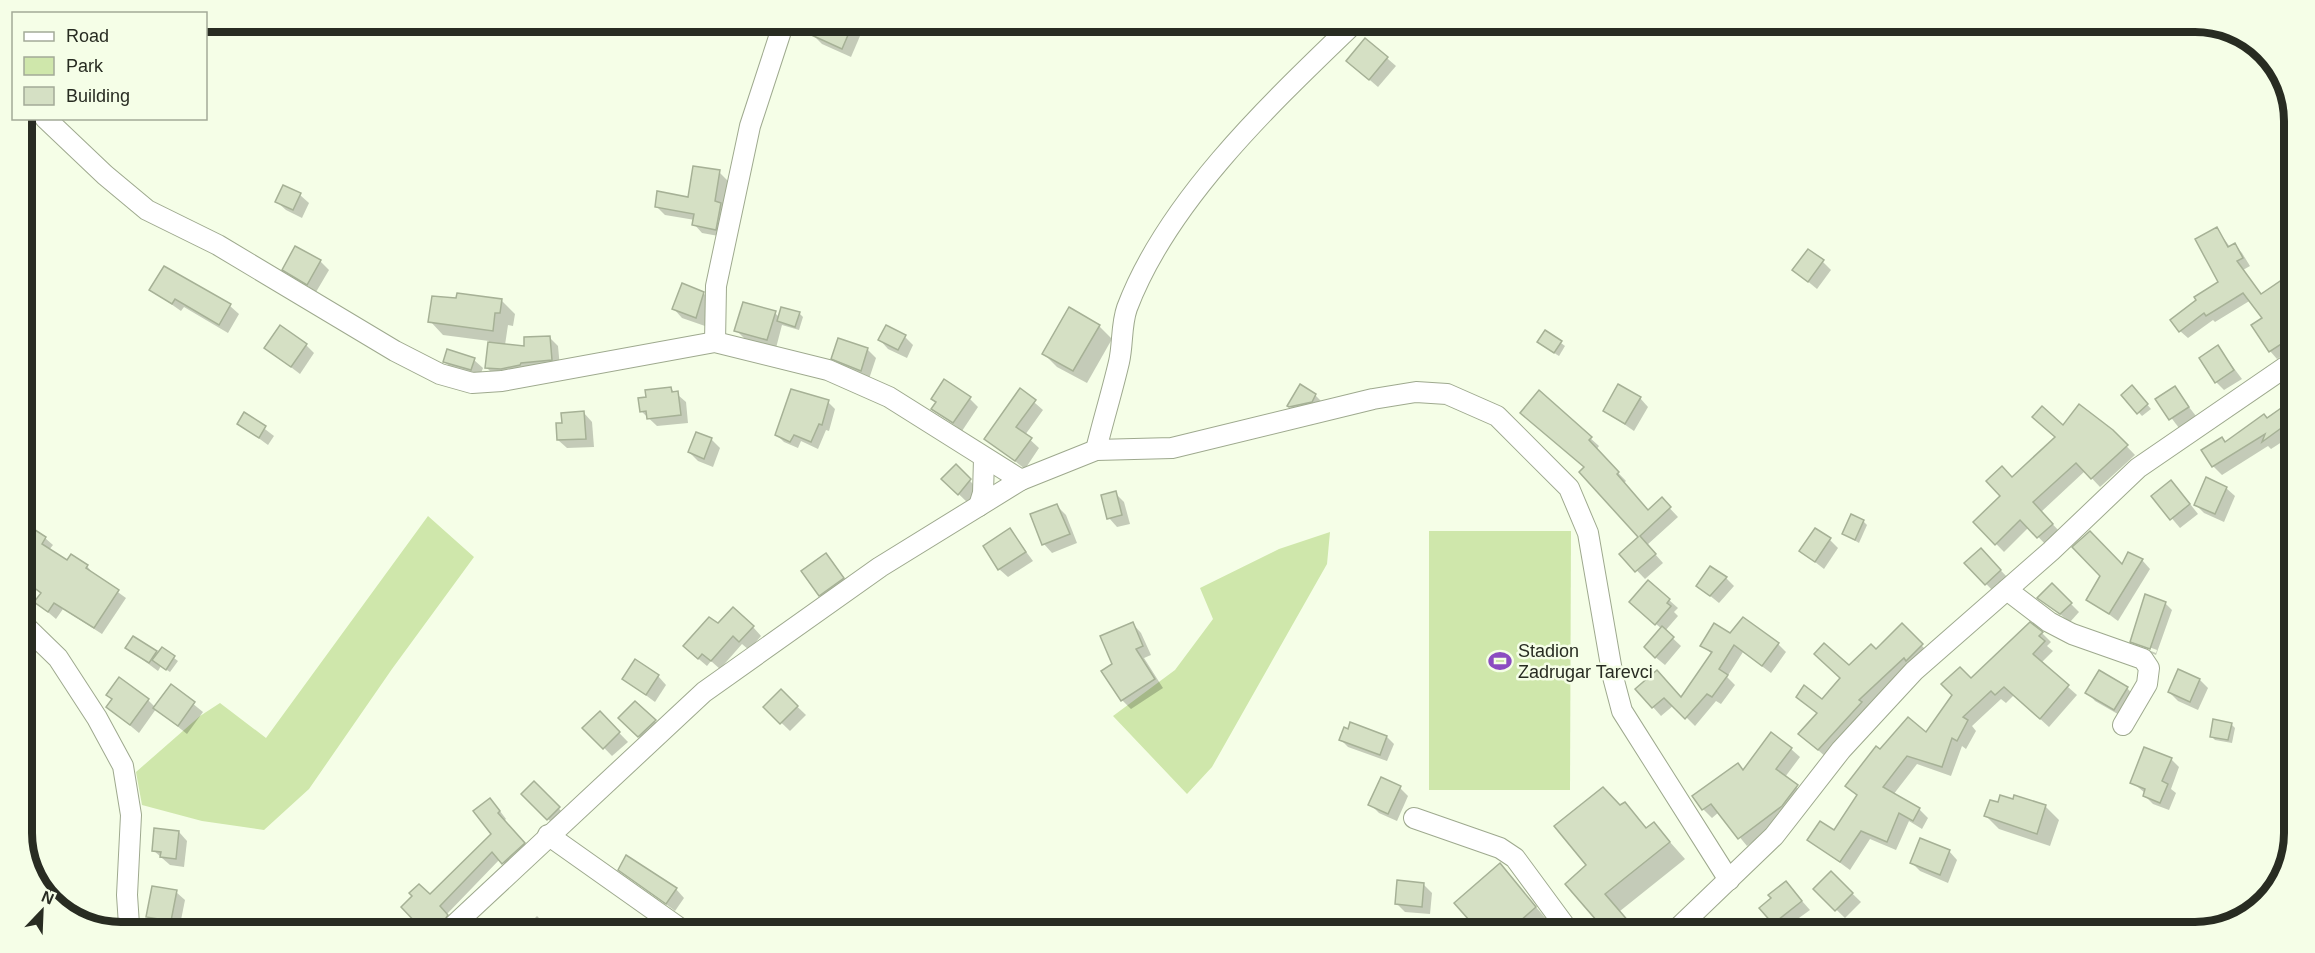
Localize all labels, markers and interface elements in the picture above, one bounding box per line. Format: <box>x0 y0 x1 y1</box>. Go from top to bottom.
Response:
legend <box>12 12 207 120</box>
text: Road <box>66 26 109 46</box>
text: Park <box>66 56 104 76</box>
text: Building <box>66 86 130 106</box>
place label: Stadion Zadrugar Tarevci <box>1518 641 1653 682</box>
sports icon: Stadion Zadrugar Tarevci <box>1487 648 1513 674</box>
north arrow <box>12 881 72 941</box>
text: N <box>39 888 56 908</box>

